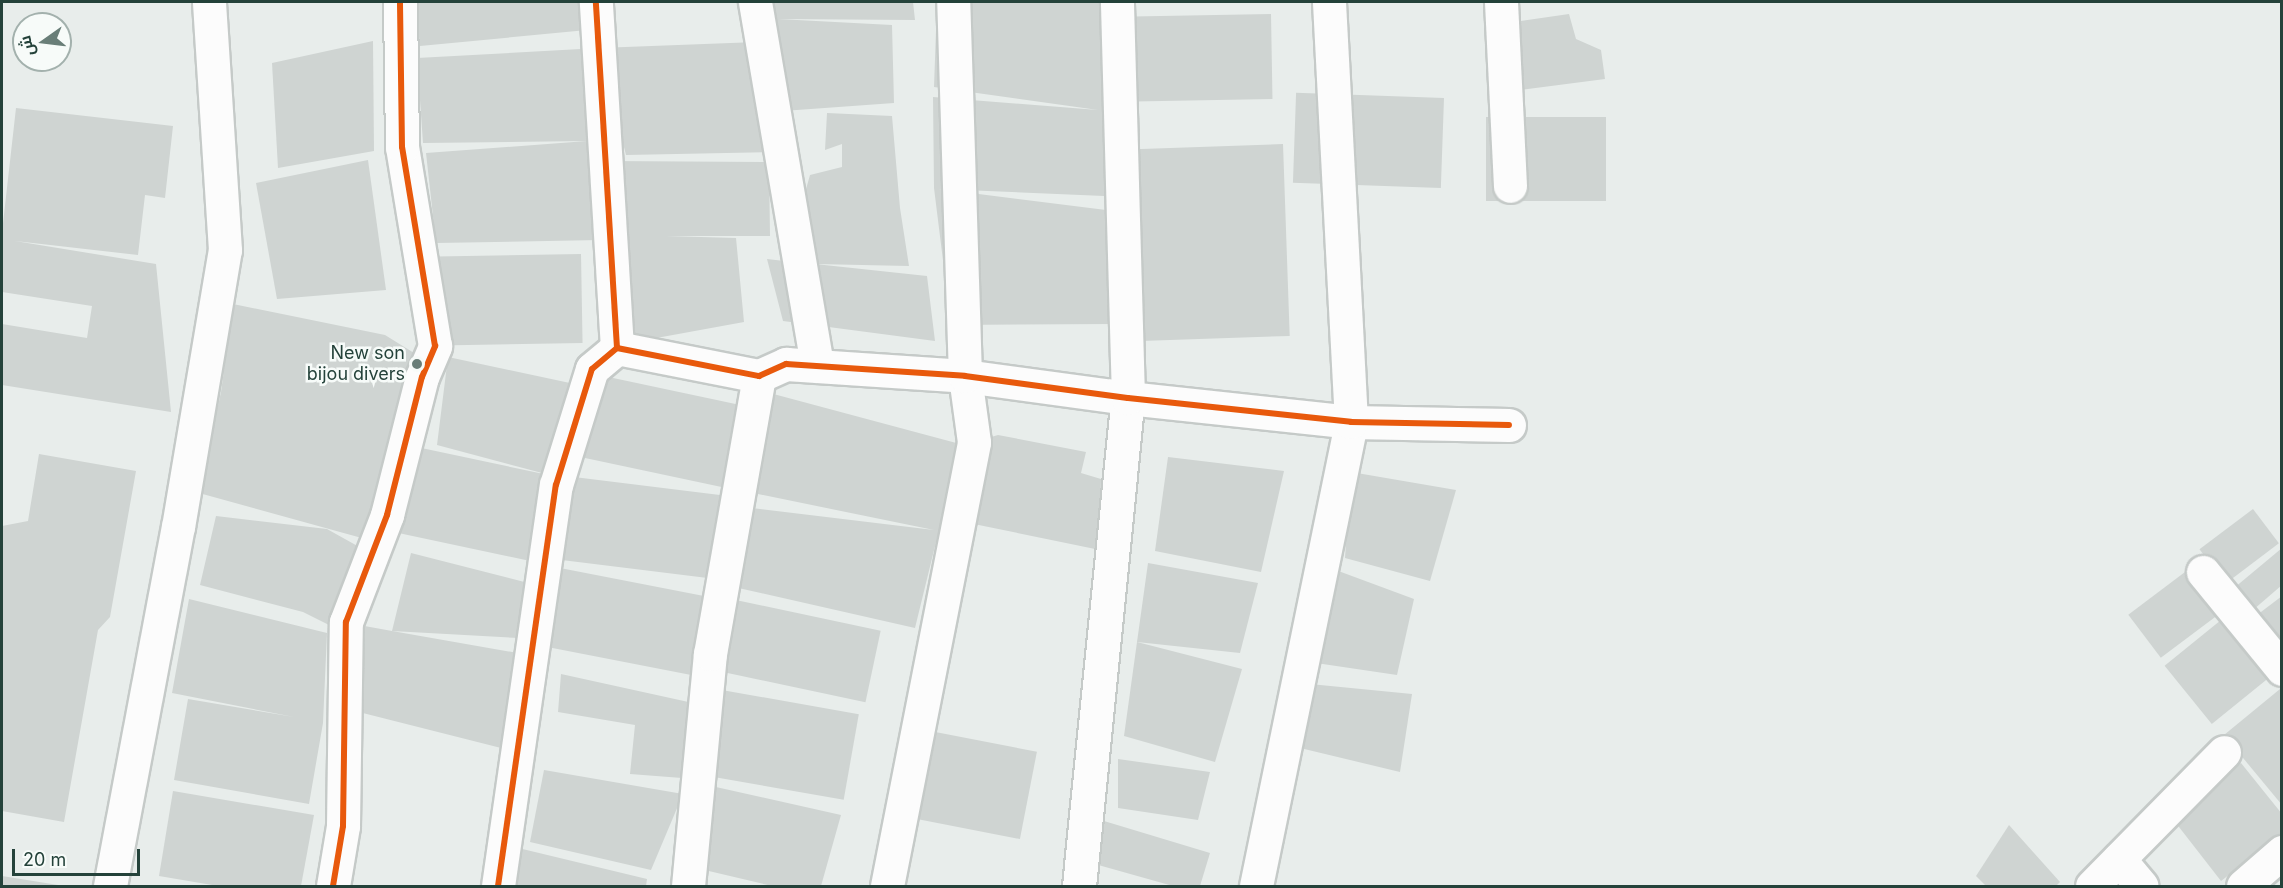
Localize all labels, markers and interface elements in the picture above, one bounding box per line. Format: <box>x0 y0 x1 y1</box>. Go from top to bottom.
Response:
north arrow <box>12 12 72 72</box>
text: ش <box>14 33 39 58</box>
place label: New son bijou divers <box>307 343 405 386</box>
marker: New son bijou divers <box>410 357 424 371</box>
scale bar <box>15 837 142 875</box>
text: 20 m <box>23 849 66 870</box>

